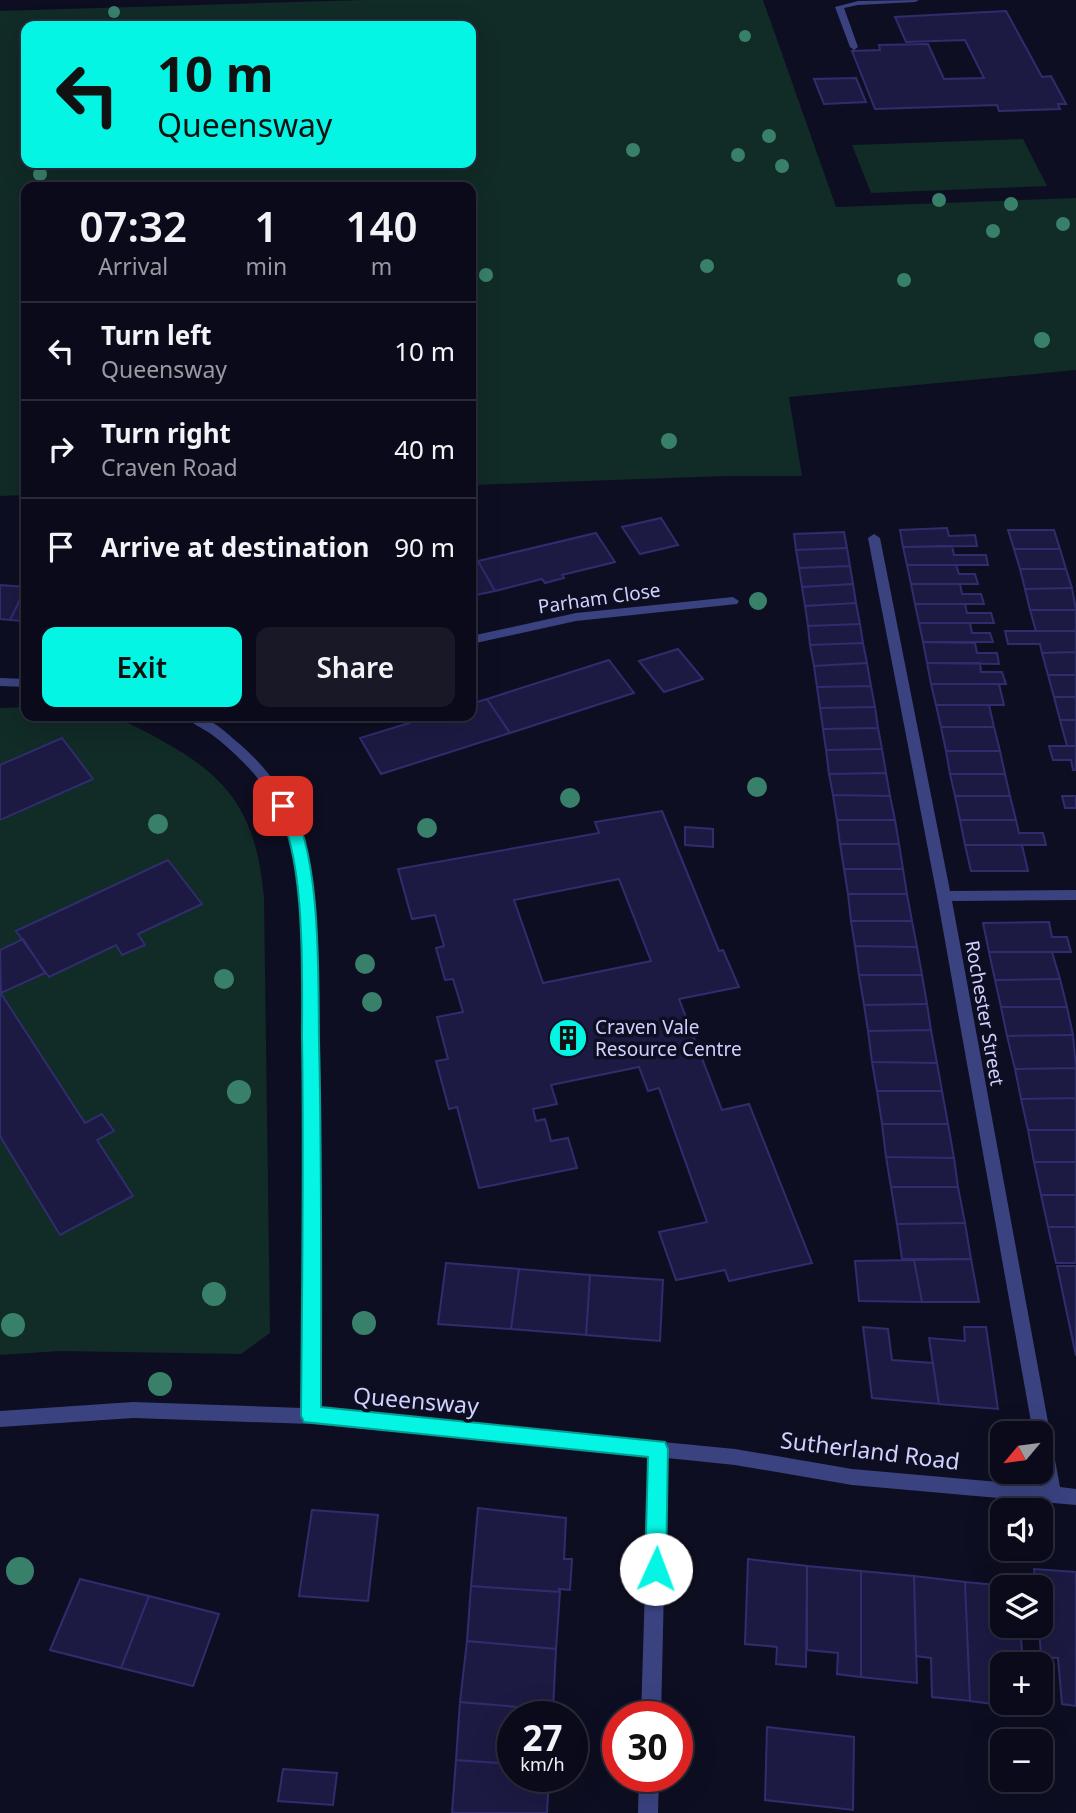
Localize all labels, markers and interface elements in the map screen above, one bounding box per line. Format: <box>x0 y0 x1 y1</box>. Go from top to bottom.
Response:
text: 10 m <box>157 40 274 106</box>
icon: left <box>42 49 133 140</box>
text: Queensway <box>157 103 332 146</box>
text: 07:32 <box>79 197 187 254</box>
text: 1 <box>254 197 278 254</box>
text: 140 <box>346 197 418 254</box>
text: Arrival <box>98 250 168 282</box>
text: min <box>245 250 287 282</box>
text: m <box>371 250 392 282</box>
text: Turn left <box>101 317 212 353</box>
icon: left <box>42 332 80 370</box>
text: 10 m <box>394 333 455 369</box>
text: Queensway <box>101 353 227 385</box>
text: Turn right <box>101 415 231 451</box>
icon: right <box>42 430 80 468</box>
text: 40 m <box>394 431 455 467</box>
text: Craven Road <box>101 451 238 483</box>
icon: arrive <box>42 528 80 566</box>
text: Arrive at destination <box>101 529 370 565</box>
text: 90 m <box>394 529 455 565</box>
street label: Parham Close <box>536 577 662 619</box>
button: Exit <box>42 627 242 707</box>
button: Share <box>256 627 455 707</box>
pin <box>253 776 313 836</box>
icon: arrive <box>264 787 302 825</box>
street label: Rochester Street <box>959 938 1011 1088</box>
place label: Craven Vale Resource Centre <box>595 1014 742 1062</box>
building icon: Craven Vale Resource Centre <box>547 1017 589 1059</box>
street label: Queensway <box>352 1379 481 1421</box>
north arrow <box>990 1421 1054 1484</box>
map controls <box>990 1421 1053 1792</box>
street label: Sutherland Road <box>779 1423 962 1477</box>
button: sound <box>990 1498 1053 1561</box>
position arrow <box>619 1532 693 1606</box>
button: layers <box>990 1575 1053 1638</box>
button: + <box>990 1652 1053 1715</box>
speed limit sign: 30 <box>602 1701 693 1792</box>
text: 27 <box>522 1714 563 1761</box>
button: − <box>990 1729 1053 1792</box>
text: km/h <box>520 1752 565 1776</box>

